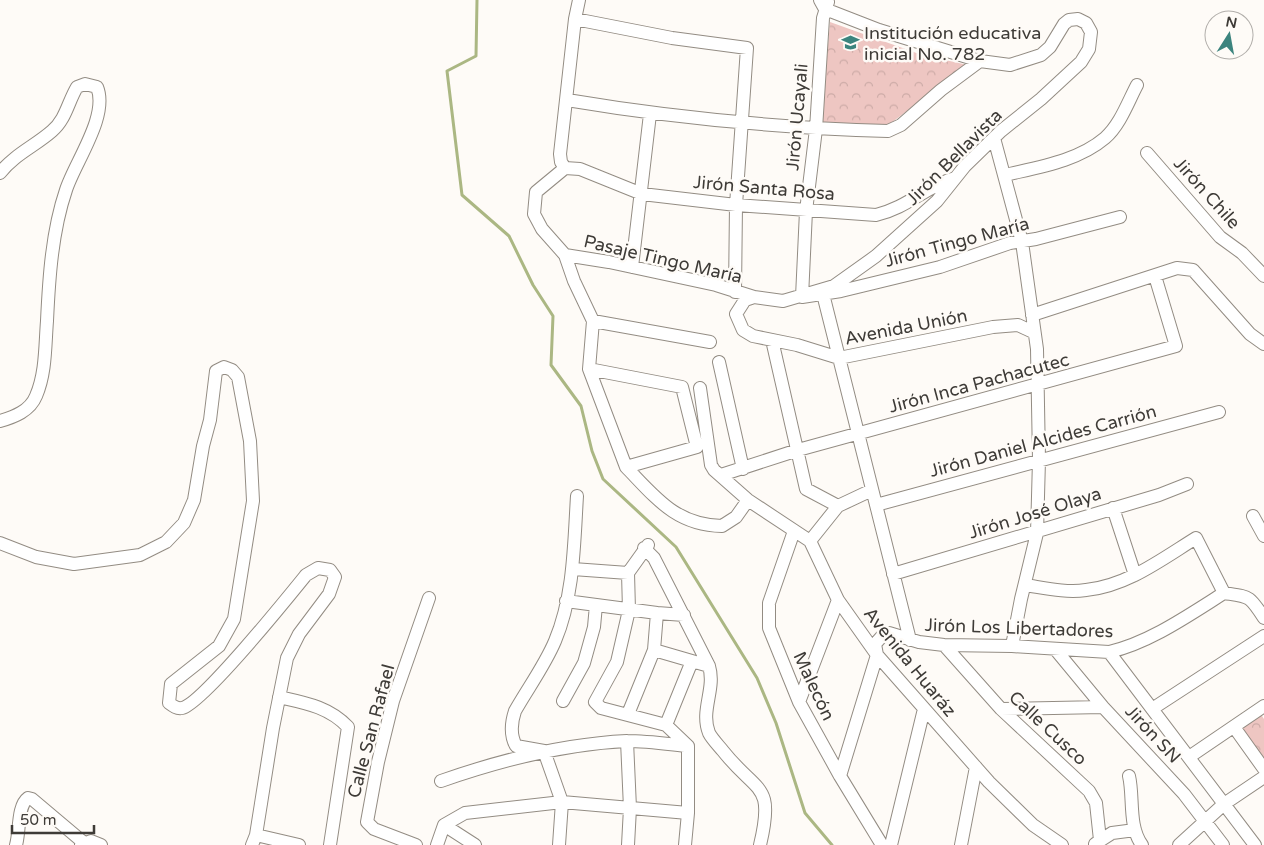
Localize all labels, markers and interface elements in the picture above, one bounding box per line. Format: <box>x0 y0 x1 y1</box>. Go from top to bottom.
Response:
north arrow <box>1204 10 1254 60</box>
text: N <box>1224 13 1239 32</box>
place label: Institución educativa inicial No. 782 <box>864 22 1041 65</box>
school or university icon: Institución educativa inicial No. 782 <box>840 33 860 53</box>
street label: Jirón Ucayali <box>781 62 813 172</box>
street label: Jirón Bellavista <box>901 104 1007 210</box>
street label: Jirón Chile <box>1169 153 1245 233</box>
street label: Jirón Santa Rosa <box>692 171 836 205</box>
street label: Jirón Tingo María <box>883 212 1031 272</box>
street label: Pasaje Tingo María <box>582 230 744 288</box>
street label: Avenida Unión <box>843 304 969 350</box>
street label: Jirón Inca Pachacutec <box>886 348 1072 418</box>
street label: Jirón Daniel Alcides Carrión <box>927 400 1159 482</box>
street label: Jirón José Olaya <box>966 482 1104 544</box>
street label: Avenida Huaráz <box>859 603 961 721</box>
street label: Jirón Los Libertadores <box>924 614 1114 642</box>
street label: Malecón <box>788 648 840 724</box>
street label: Calle San Rafael <box>343 662 399 800</box>
street label: Calle Cusco <box>1004 686 1092 770</box>
street label: Jirón SN <box>1121 700 1185 768</box>
scale bar <box>12 802 95 834</box>
text: 50 m <box>20 811 57 829</box>

